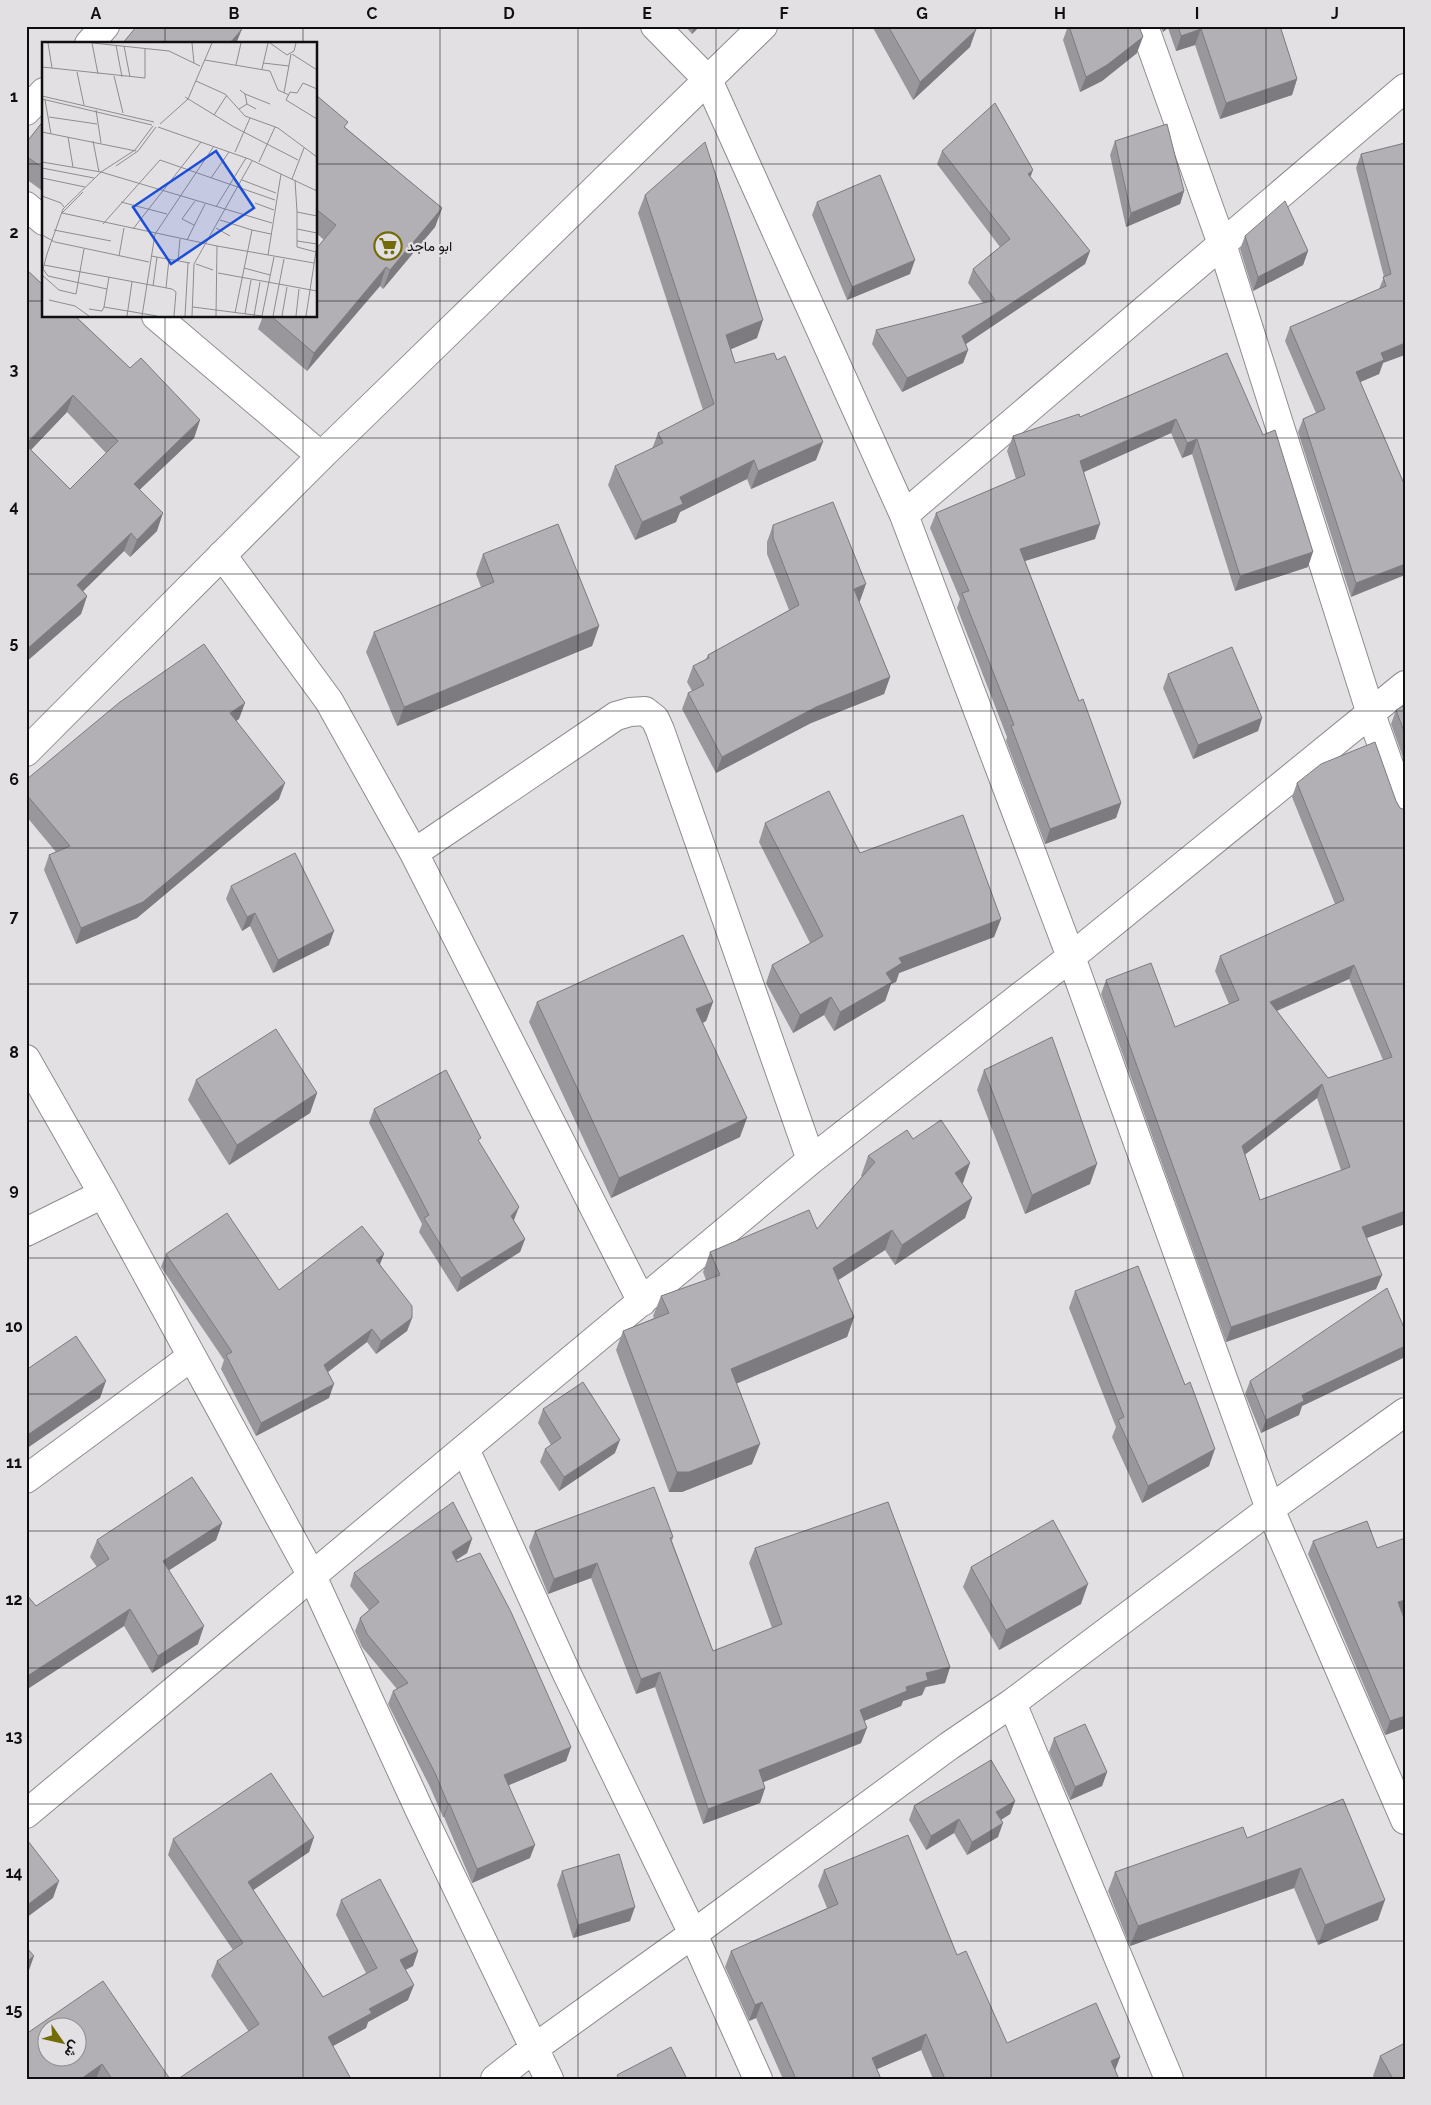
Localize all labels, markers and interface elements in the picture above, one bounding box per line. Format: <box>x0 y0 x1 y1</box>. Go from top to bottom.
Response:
text: A <box>91 4 102 23</box>
text: B <box>229 4 240 23</box>
text: C <box>367 4 378 23</box>
text: D <box>503 4 515 23</box>
text: E <box>642 4 652 23</box>
text: F <box>779 4 789 23</box>
text: G <box>916 4 928 23</box>
text: H <box>1054 4 1066 23</box>
text: I <box>1195 4 1199 23</box>
text: J <box>1331 4 1339 23</box>
inset map <box>42 42 318 318</box>
text: 1 <box>10 87 18 106</box>
text: 2 <box>9 223 19 242</box>
supermarket icon: ابو ماجد <box>373 231 403 261</box>
place label: ابو ماجد <box>407 238 452 255</box>
text: 3 <box>10 360 19 379</box>
text: 4 <box>9 497 19 516</box>
text: 5 <box>10 633 19 652</box>
text: 6 <box>9 770 19 789</box>
text: 7 <box>10 907 19 926</box>
text: 8 <box>9 1043 19 1062</box>
text: 9 <box>9 1180 19 1199</box>
text: 10 <box>5 1317 23 1336</box>
text: 11 <box>6 1453 22 1472</box>
text: 12 <box>6 1590 22 1609</box>
text: 13 <box>6 1727 22 1746</box>
text: 14 <box>5 1863 23 1882</box>
text: 15 <box>6 2000 23 2019</box>
north arrow <box>38 2018 88 2068</box>
text: ش <box>61 2037 84 2061</box>

